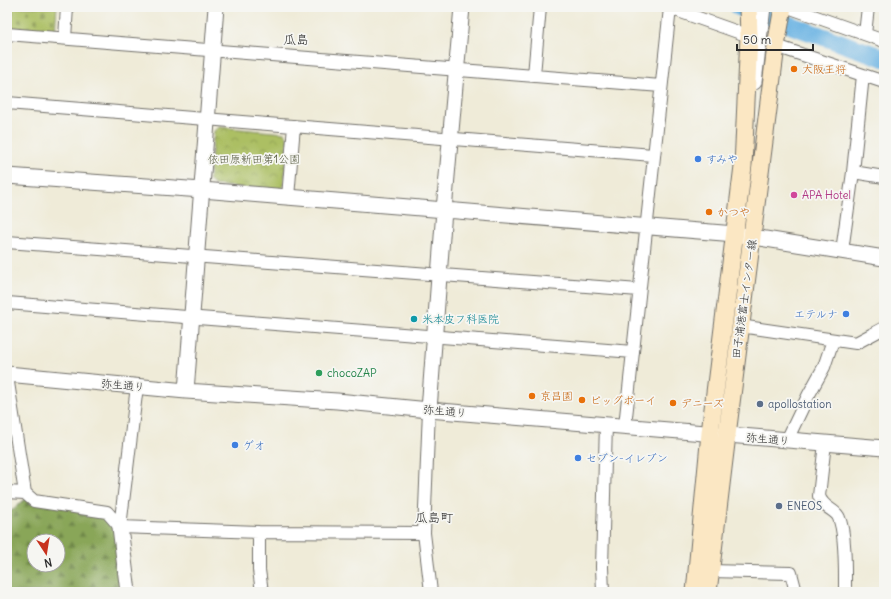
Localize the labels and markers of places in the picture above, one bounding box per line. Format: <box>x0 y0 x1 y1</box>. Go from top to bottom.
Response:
place label: 大阪王将 <box>802 62 846 76</box>
marker: 大阪王将 <box>789 64 799 74</box>
place label: すみや <box>706 152 738 166</box>
marker: すみや <box>693 154 703 164</box>
place label: APA Hotel <box>802 188 851 202</box>
marker: APA Hotel <box>789 190 799 200</box>
place label: かつや <box>717 205 750 219</box>
marker: かつや <box>704 207 714 217</box>
place label: エテルナ <box>794 307 838 321</box>
marker: エテルナ <box>841 309 851 319</box>
place label: 米本皮フ科医院 <box>422 312 499 326</box>
marker: 米本皮フ科医院 <box>409 314 419 324</box>
place label: chocoZAP <box>327 366 377 380</box>
marker: chocoZAP <box>314 368 324 378</box>
place label: 京昌園 <box>540 389 573 403</box>
marker: 京昌園 <box>527 391 537 401</box>
place label: ビッグボーイ <box>590 393 656 407</box>
marker: ビッグボーイ <box>577 395 587 405</box>
place label: デニーズ <box>681 396 724 410</box>
place label: apollostation <box>768 397 832 411</box>
marker: デニーズ <box>668 398 678 408</box>
marker: apollostation <box>755 399 765 409</box>
place label: ゲオ <box>243 438 265 452</box>
marker: ゲオ <box>230 440 240 450</box>
place label: セブン-イレブン <box>586 451 668 465</box>
marker: セブン-イレブン <box>573 453 583 463</box>
place label: ENEOS <box>787 499 822 513</box>
marker: ENEOS <box>774 501 784 511</box>

